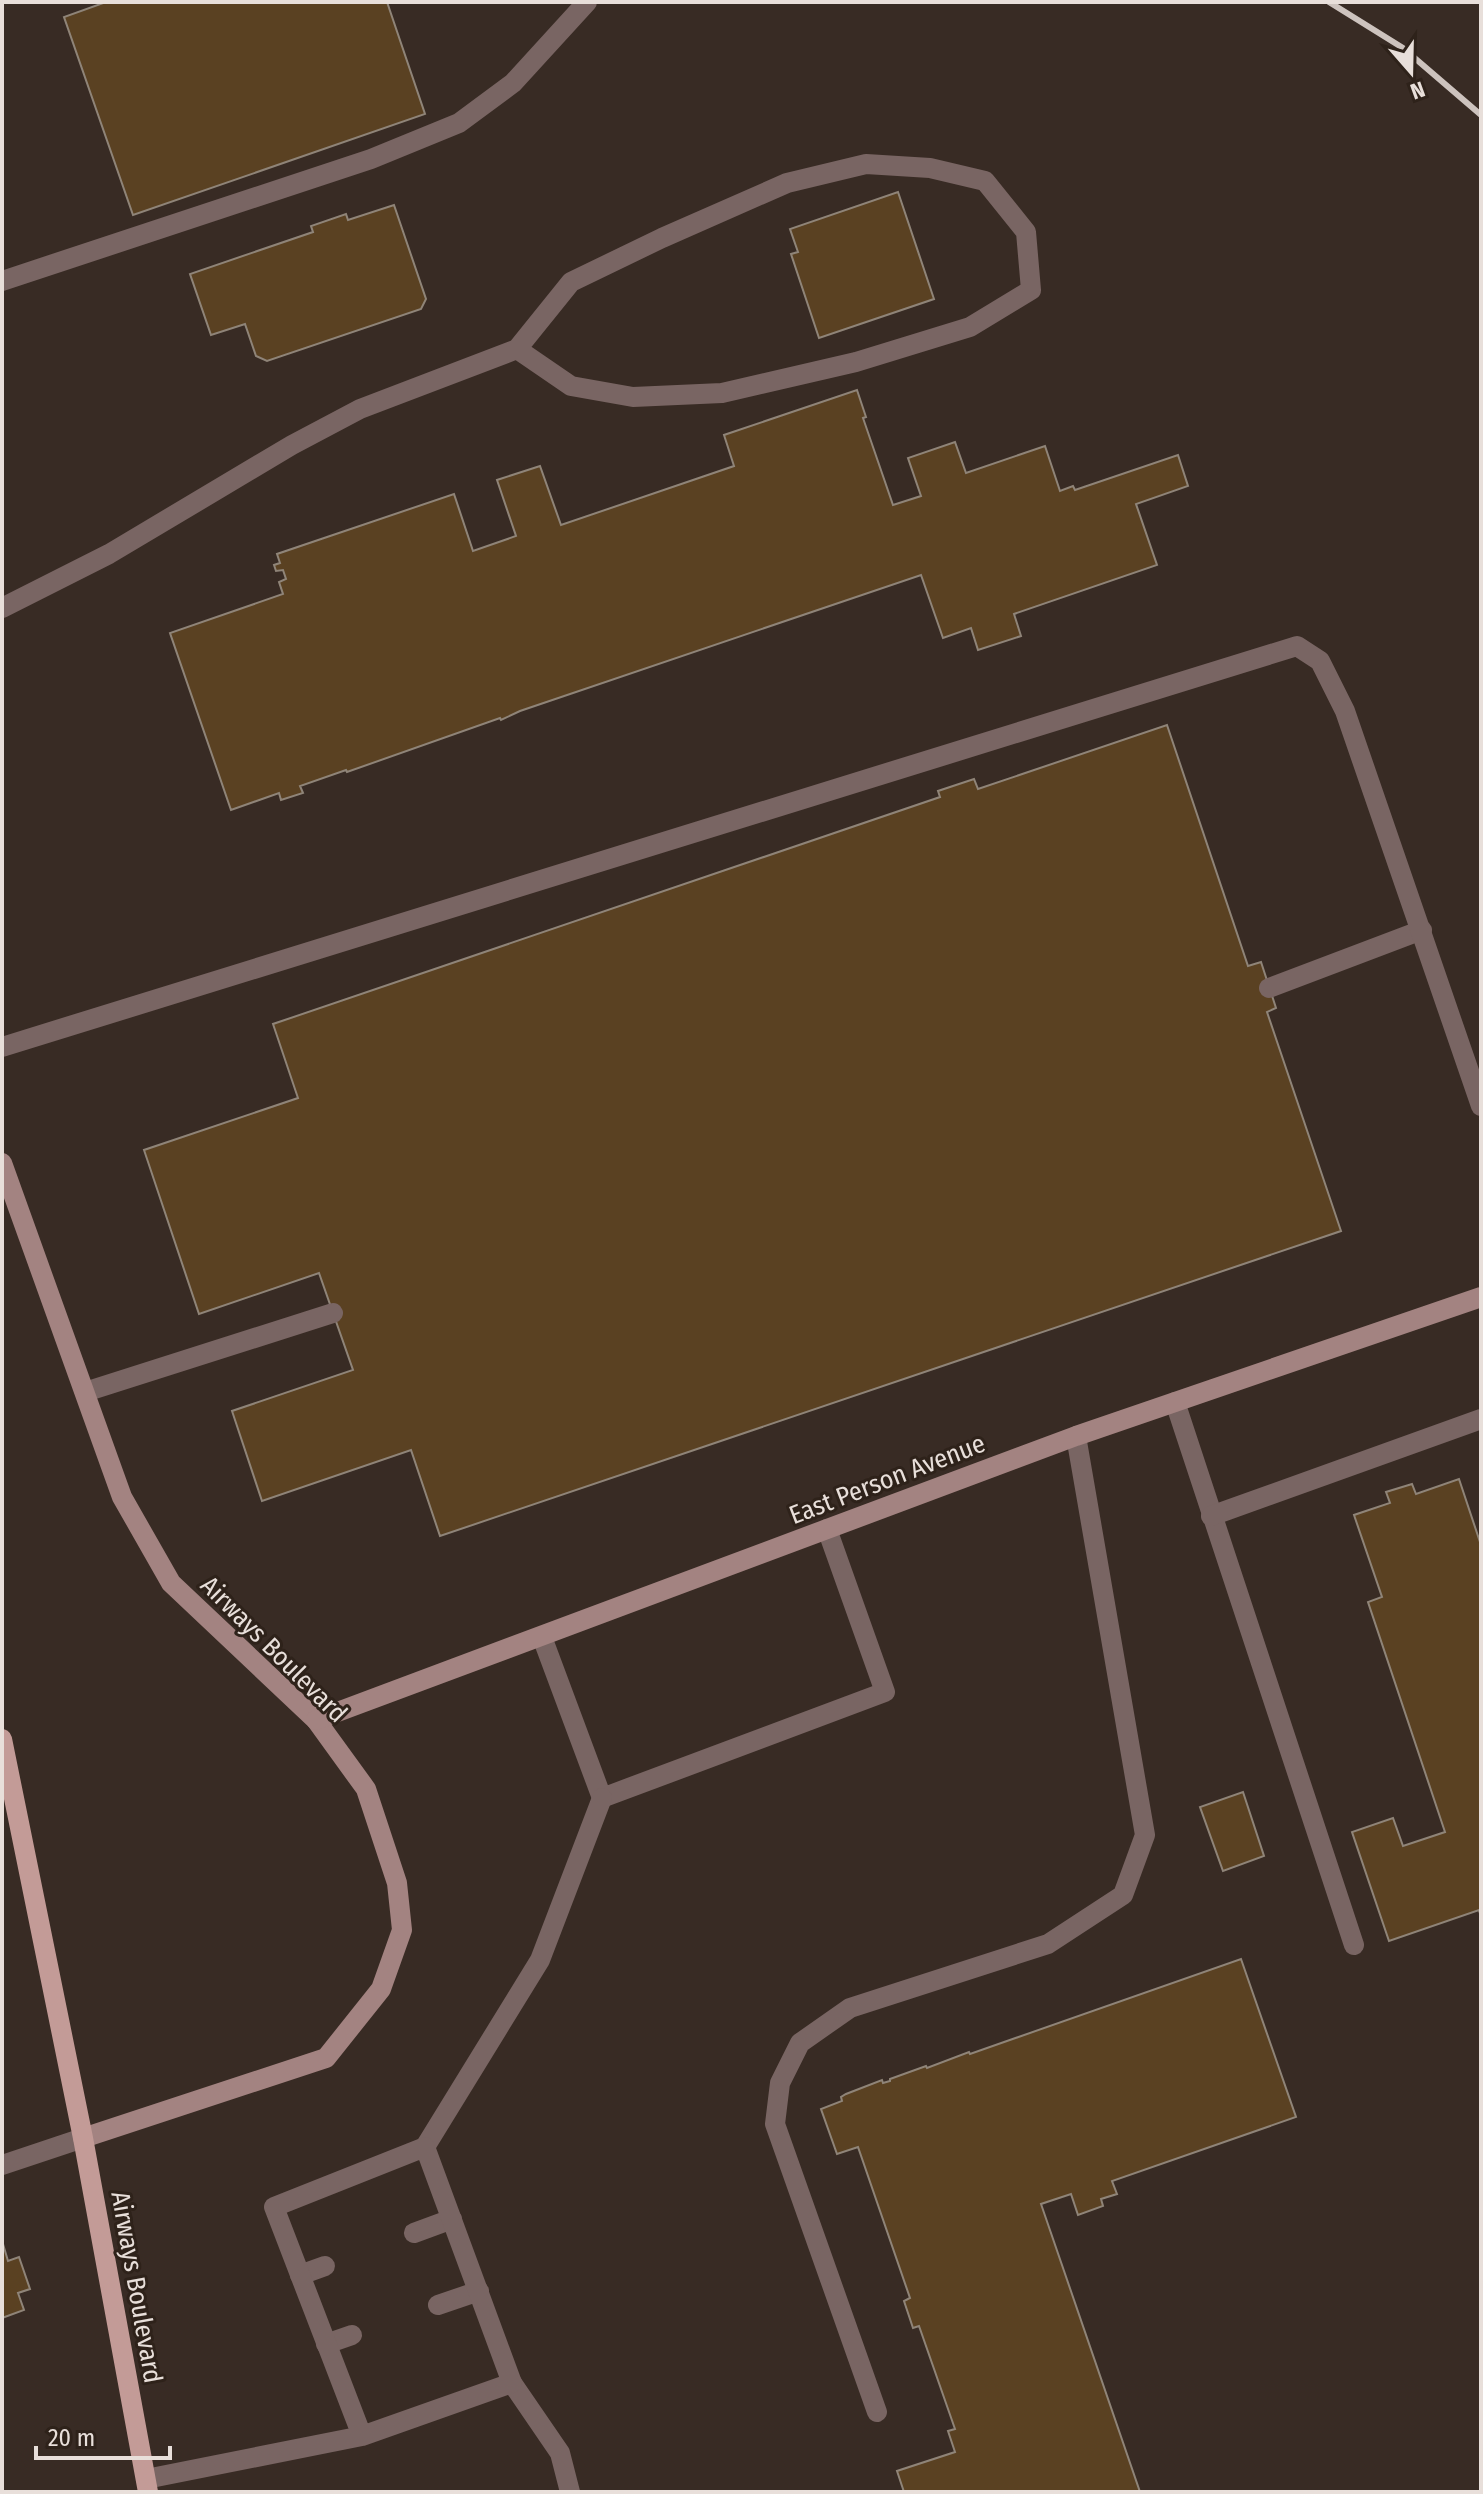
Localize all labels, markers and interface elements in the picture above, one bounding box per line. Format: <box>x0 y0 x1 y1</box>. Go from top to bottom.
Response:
north arrow <box>1371 32 1451 112</box>
text: N <box>1407 75 1428 105</box>
street label: East Person Avenue <box>785 1428 989 1531</box>
street label: Airways Boulevard <box>194 1570 353 1729</box>
street label: Airways Boulevard <box>104 2189 169 2385</box>
scale bar <box>36 2410 170 2460</box>
text: 20 m <box>48 2424 95 2452</box>

